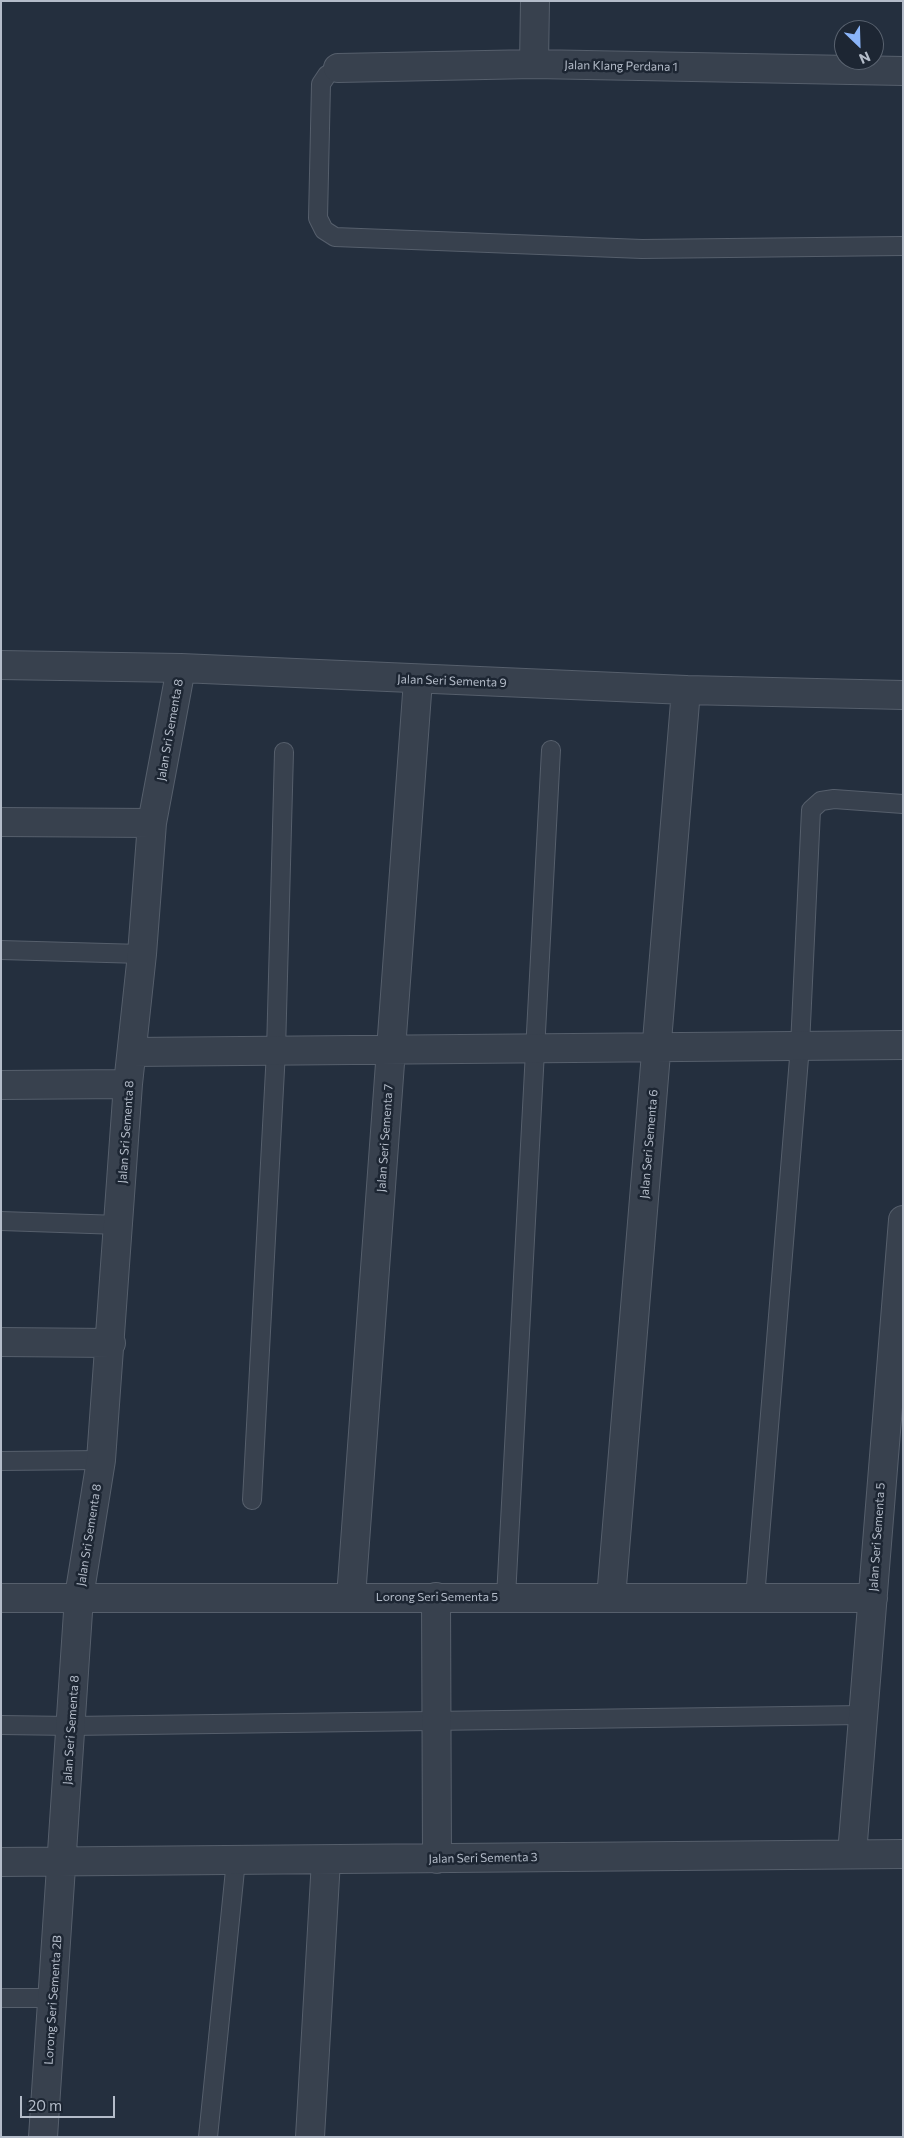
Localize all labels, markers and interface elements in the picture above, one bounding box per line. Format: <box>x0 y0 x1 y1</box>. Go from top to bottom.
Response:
north arrow <box>834 20 884 70</box>
text: N <box>857 48 873 68</box>
street label: Jalan Klang Perdana 1 <box>564 58 678 74</box>
street label: Jalan Seri Sementa 9 <box>397 672 507 690</box>
street label: Jalan Sri Sementa 8 <box>154 678 186 782</box>
street label: Jalan Sri Sementa 8 <box>115 1080 137 1184</box>
street label: Jalan Seri Sementa 7 <box>374 1083 396 1193</box>
street label: Jalan Seri Sementa 6 <box>637 1089 661 1199</box>
street label: Jalan Seri Sementa 5 <box>866 1482 888 1592</box>
street label: Jalan Sri Sementa 8 <box>74 1483 104 1587</box>
street label: Lorong Seri Sementa 5 <box>376 1590 498 1604</box>
street label: Jalan Seri Sementa 8 <box>60 1675 82 1785</box>
street label: Jalan Seri Sementa 3 <box>428 1850 538 1866</box>
street label: Lorong Seri Sementa 2B <box>41 1935 65 2065</box>
scale bar <box>22 2086 118 2118</box>
text: 20 m <box>28 2096 62 2114</box>

